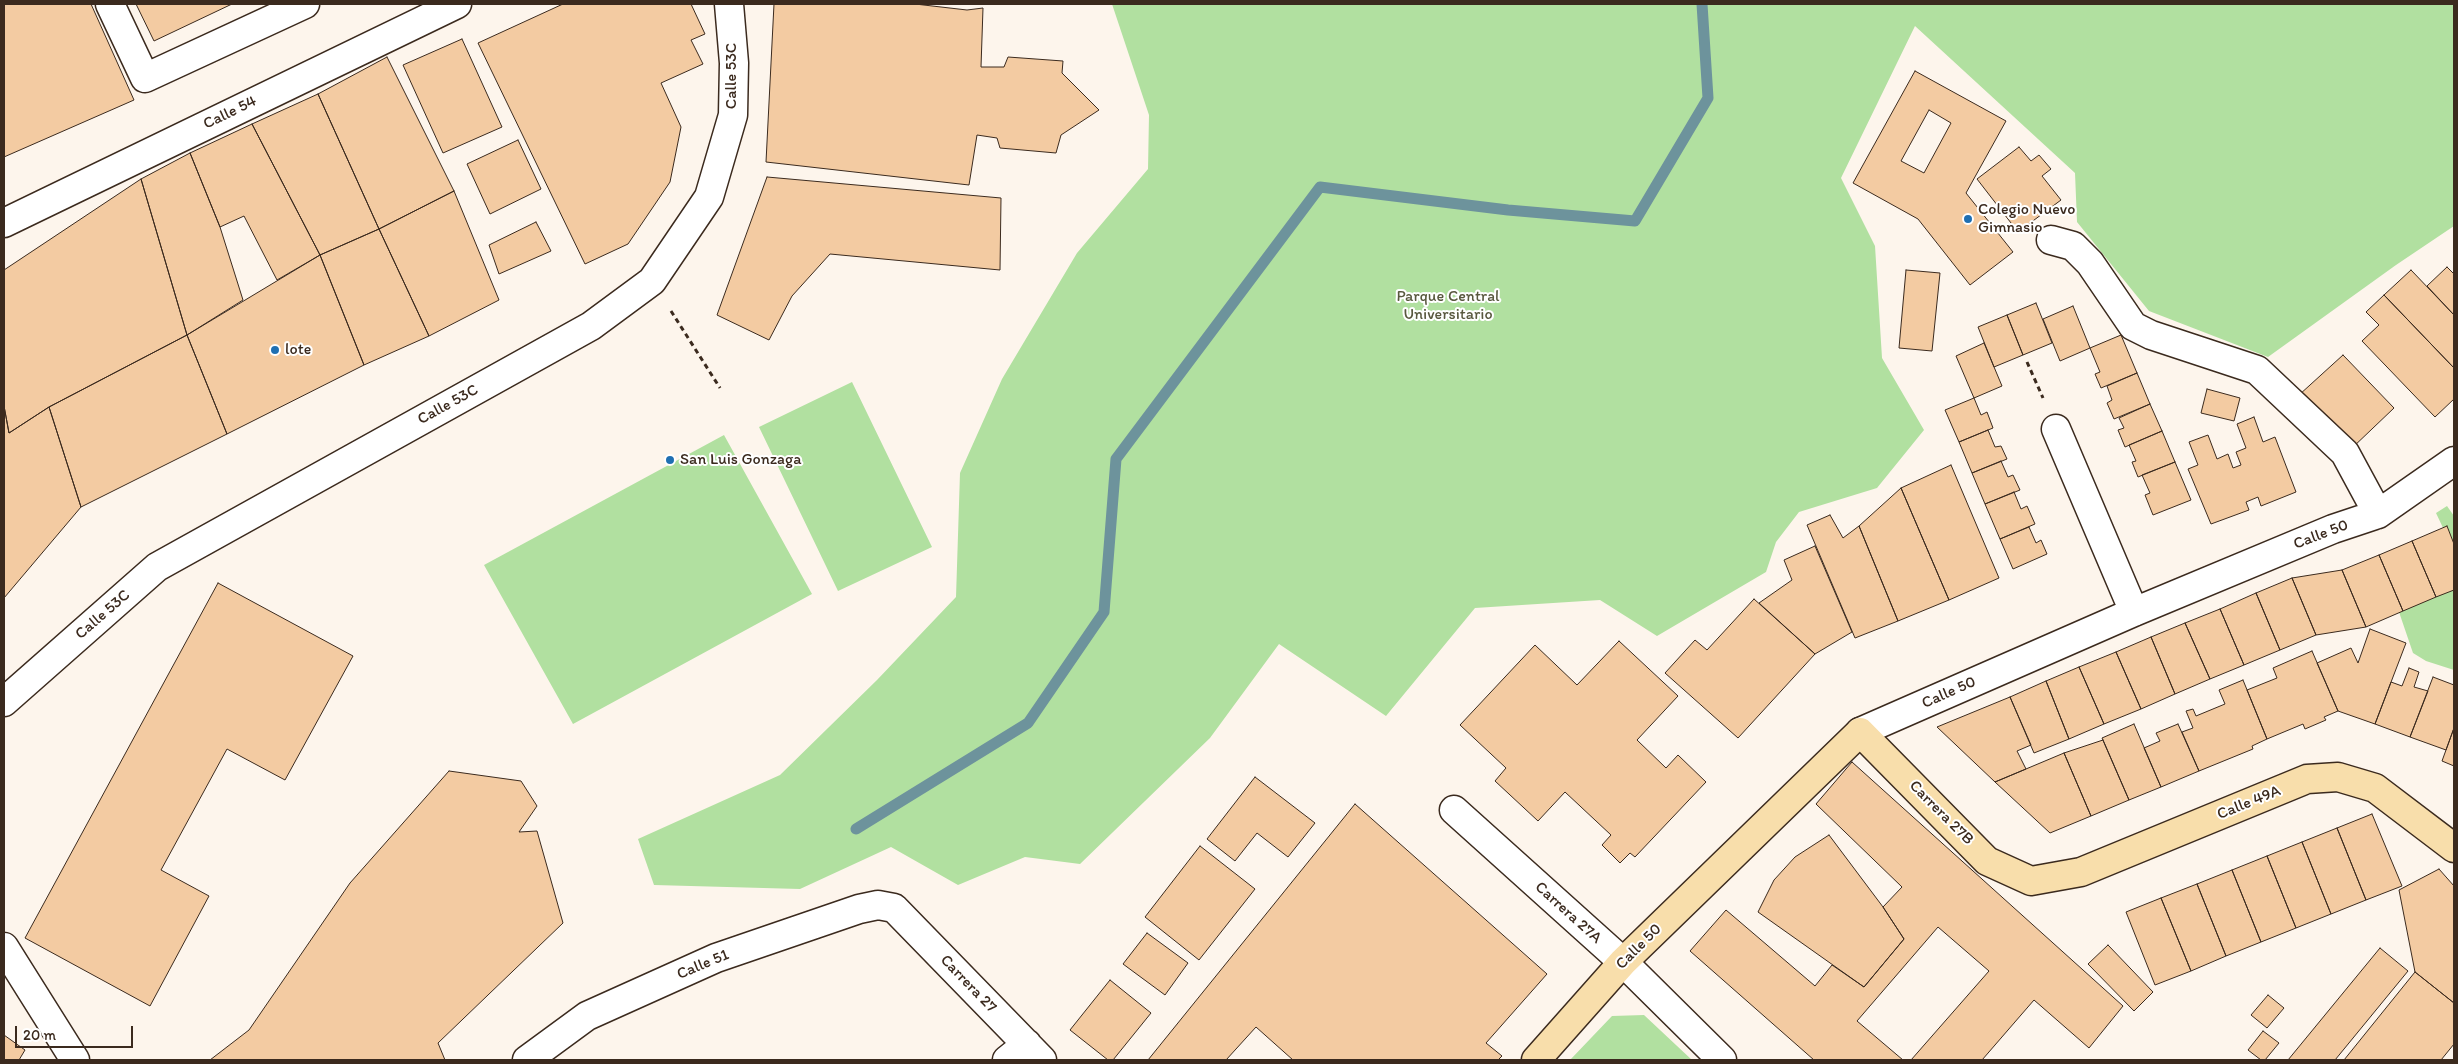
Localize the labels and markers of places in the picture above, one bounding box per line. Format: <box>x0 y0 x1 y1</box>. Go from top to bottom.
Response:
place label: Colegio Nuevo Gimnasio <box>1978 200 2075 238</box>
marker: Colegio Nuevo Gimnasio <box>1962 213 1974 225</box>
place label: lote <box>285 340 311 360</box>
marker: lote <box>269 344 281 356</box>
place label: San Luis Gonzaga <box>680 450 802 470</box>
marker: San Luis Gonzaga <box>664 454 676 466</box>

